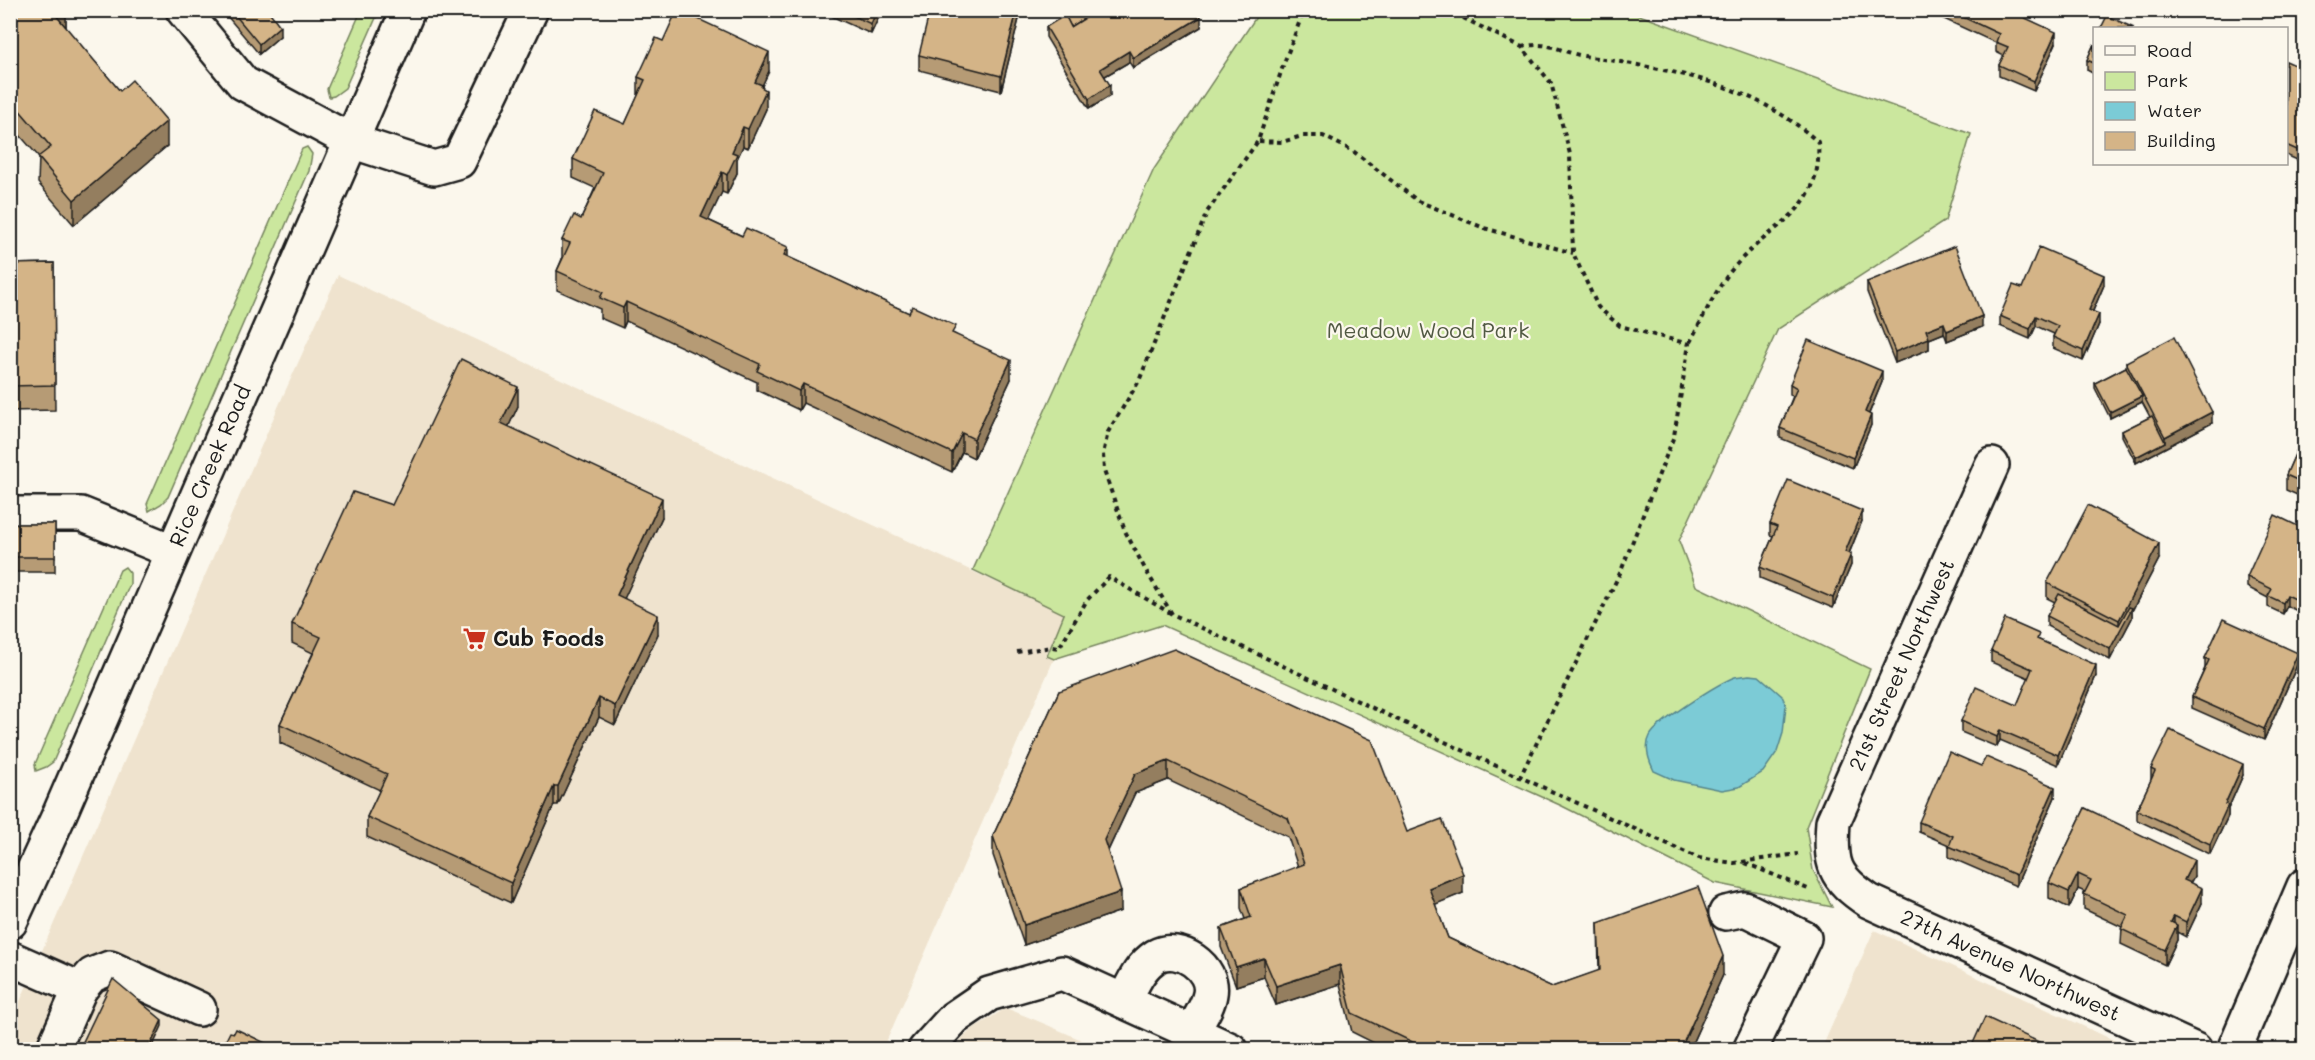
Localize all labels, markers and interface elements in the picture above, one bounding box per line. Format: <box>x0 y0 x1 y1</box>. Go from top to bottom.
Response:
legend <box>2093 27 2288 165</box>
text: Road <box>2147 38 2192 62</box>
text: Park <box>2147 68 2188 92</box>
text: Water <box>2147 98 2202 122</box>
text: Building <box>2147 128 2215 152</box>
park label: Meadow Wood Park <box>1327 316 1529 343</box>
street label: Rice Creek Road <box>162 380 256 551</box>
street label: 21st Street Northwest <box>1842 554 1960 775</box>
place label: Cub Foods <box>493 624 604 651</box>
supermarket icon: Cub Foods <box>462 626 488 652</box>
street label: 27th Avenue Northwest <box>1897 902 2125 1026</box>

